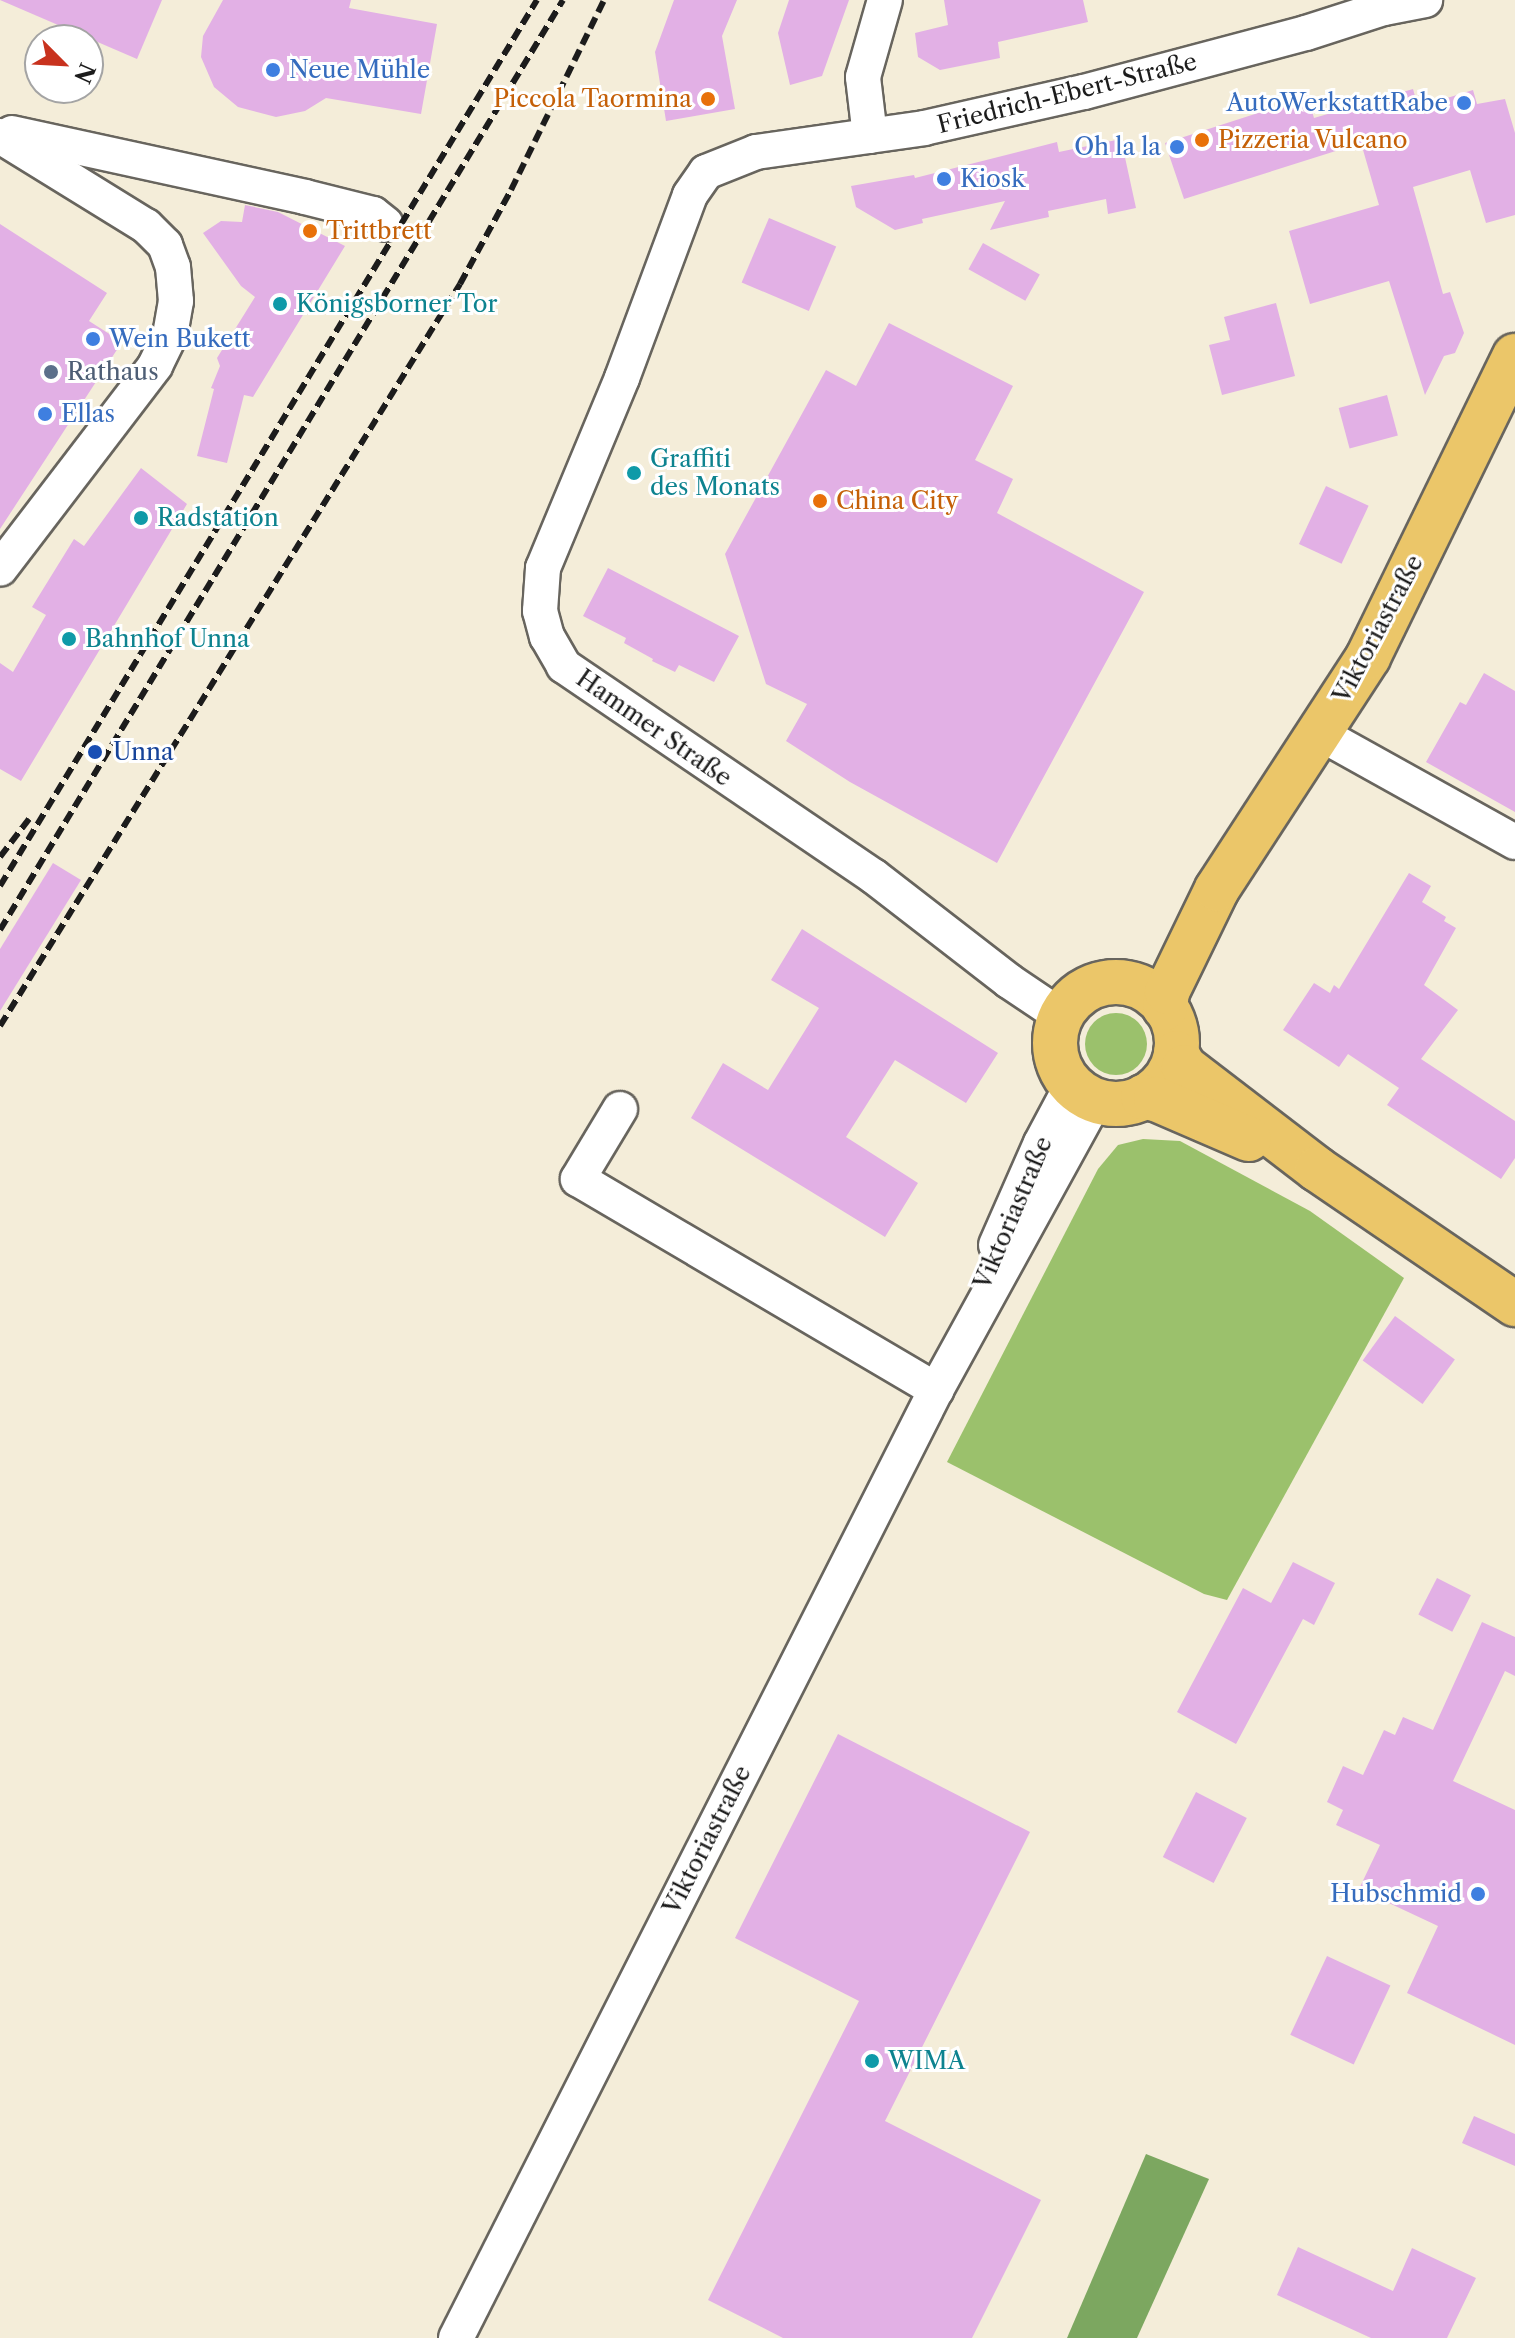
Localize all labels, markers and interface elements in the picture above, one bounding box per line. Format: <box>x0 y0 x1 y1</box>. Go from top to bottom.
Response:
north arrow <box>24 24 104 104</box>
street label: Friedrich-Ebert-Straße <box>934 47 1200 139</box>
place label: Neue Mühle <box>289 56 430 84</box>
text: N <box>68 59 101 87</box>
marker: Neue Mühle <box>264 61 282 79</box>
place label: Piccola Taormina <box>492 85 692 113</box>
place label: AutoWerkstattRabe <box>1226 89 1448 117</box>
marker: Piccola Taormina <box>699 90 717 108</box>
marker: AutoWerkstattRabe <box>1455 94 1473 112</box>
place label: Pizzeria Vulcano <box>1218 126 1409 154</box>
marker: Pizzeria Vulcano <box>1193 131 1211 149</box>
place label: Oh la la <box>1074 133 1161 161</box>
marker: Oh la la <box>1168 138 1186 156</box>
place label: Kiosk <box>960 165 1025 193</box>
marker: Kiosk <box>935 170 953 188</box>
place label: Trittbrett <box>326 217 432 245</box>
marker: Trittbrett <box>301 222 319 240</box>
place label: Königsborner Tor <box>296 290 499 318</box>
marker: Königsborner Tor <box>271 295 289 313</box>
place label: Wein Bukett <box>109 325 250 353</box>
marker: Wein Bukett <box>84 330 102 348</box>
place label: Rathaus <box>67 358 159 386</box>
marker: Rathaus <box>42 363 60 381</box>
place label: Ellas <box>61 400 115 428</box>
marker: Ellas <box>36 405 54 423</box>
place label: Graffiti des Monats <box>650 445 780 501</box>
marker: Graffiti des Monats <box>625 464 643 482</box>
place label: China City <box>836 487 959 515</box>
marker: China City <box>811 492 829 510</box>
place label: Radstation <box>157 504 279 532</box>
marker: Radstation <box>132 509 150 527</box>
street label: Viktoriastraße <box>1327 550 1429 708</box>
place label: Bahnhof Unna <box>85 625 250 653</box>
marker: Bahnhof Unna <box>60 630 78 648</box>
street label: Hammer Straße <box>571 664 737 792</box>
place label: Unna <box>113 738 174 766</box>
marker: Unna <box>84 741 106 763</box>
street label: Viktoriastraße <box>968 1132 1058 1294</box>
street label: Viktoriastraße <box>657 1761 757 1919</box>
place label: Hubschmid <box>1330 1880 1462 1908</box>
marker: Hubschmid <box>1469 1885 1487 1903</box>
place label: WIMA <box>888 2047 965 2075</box>
marker: WIMA <box>863 2052 881 2070</box>

